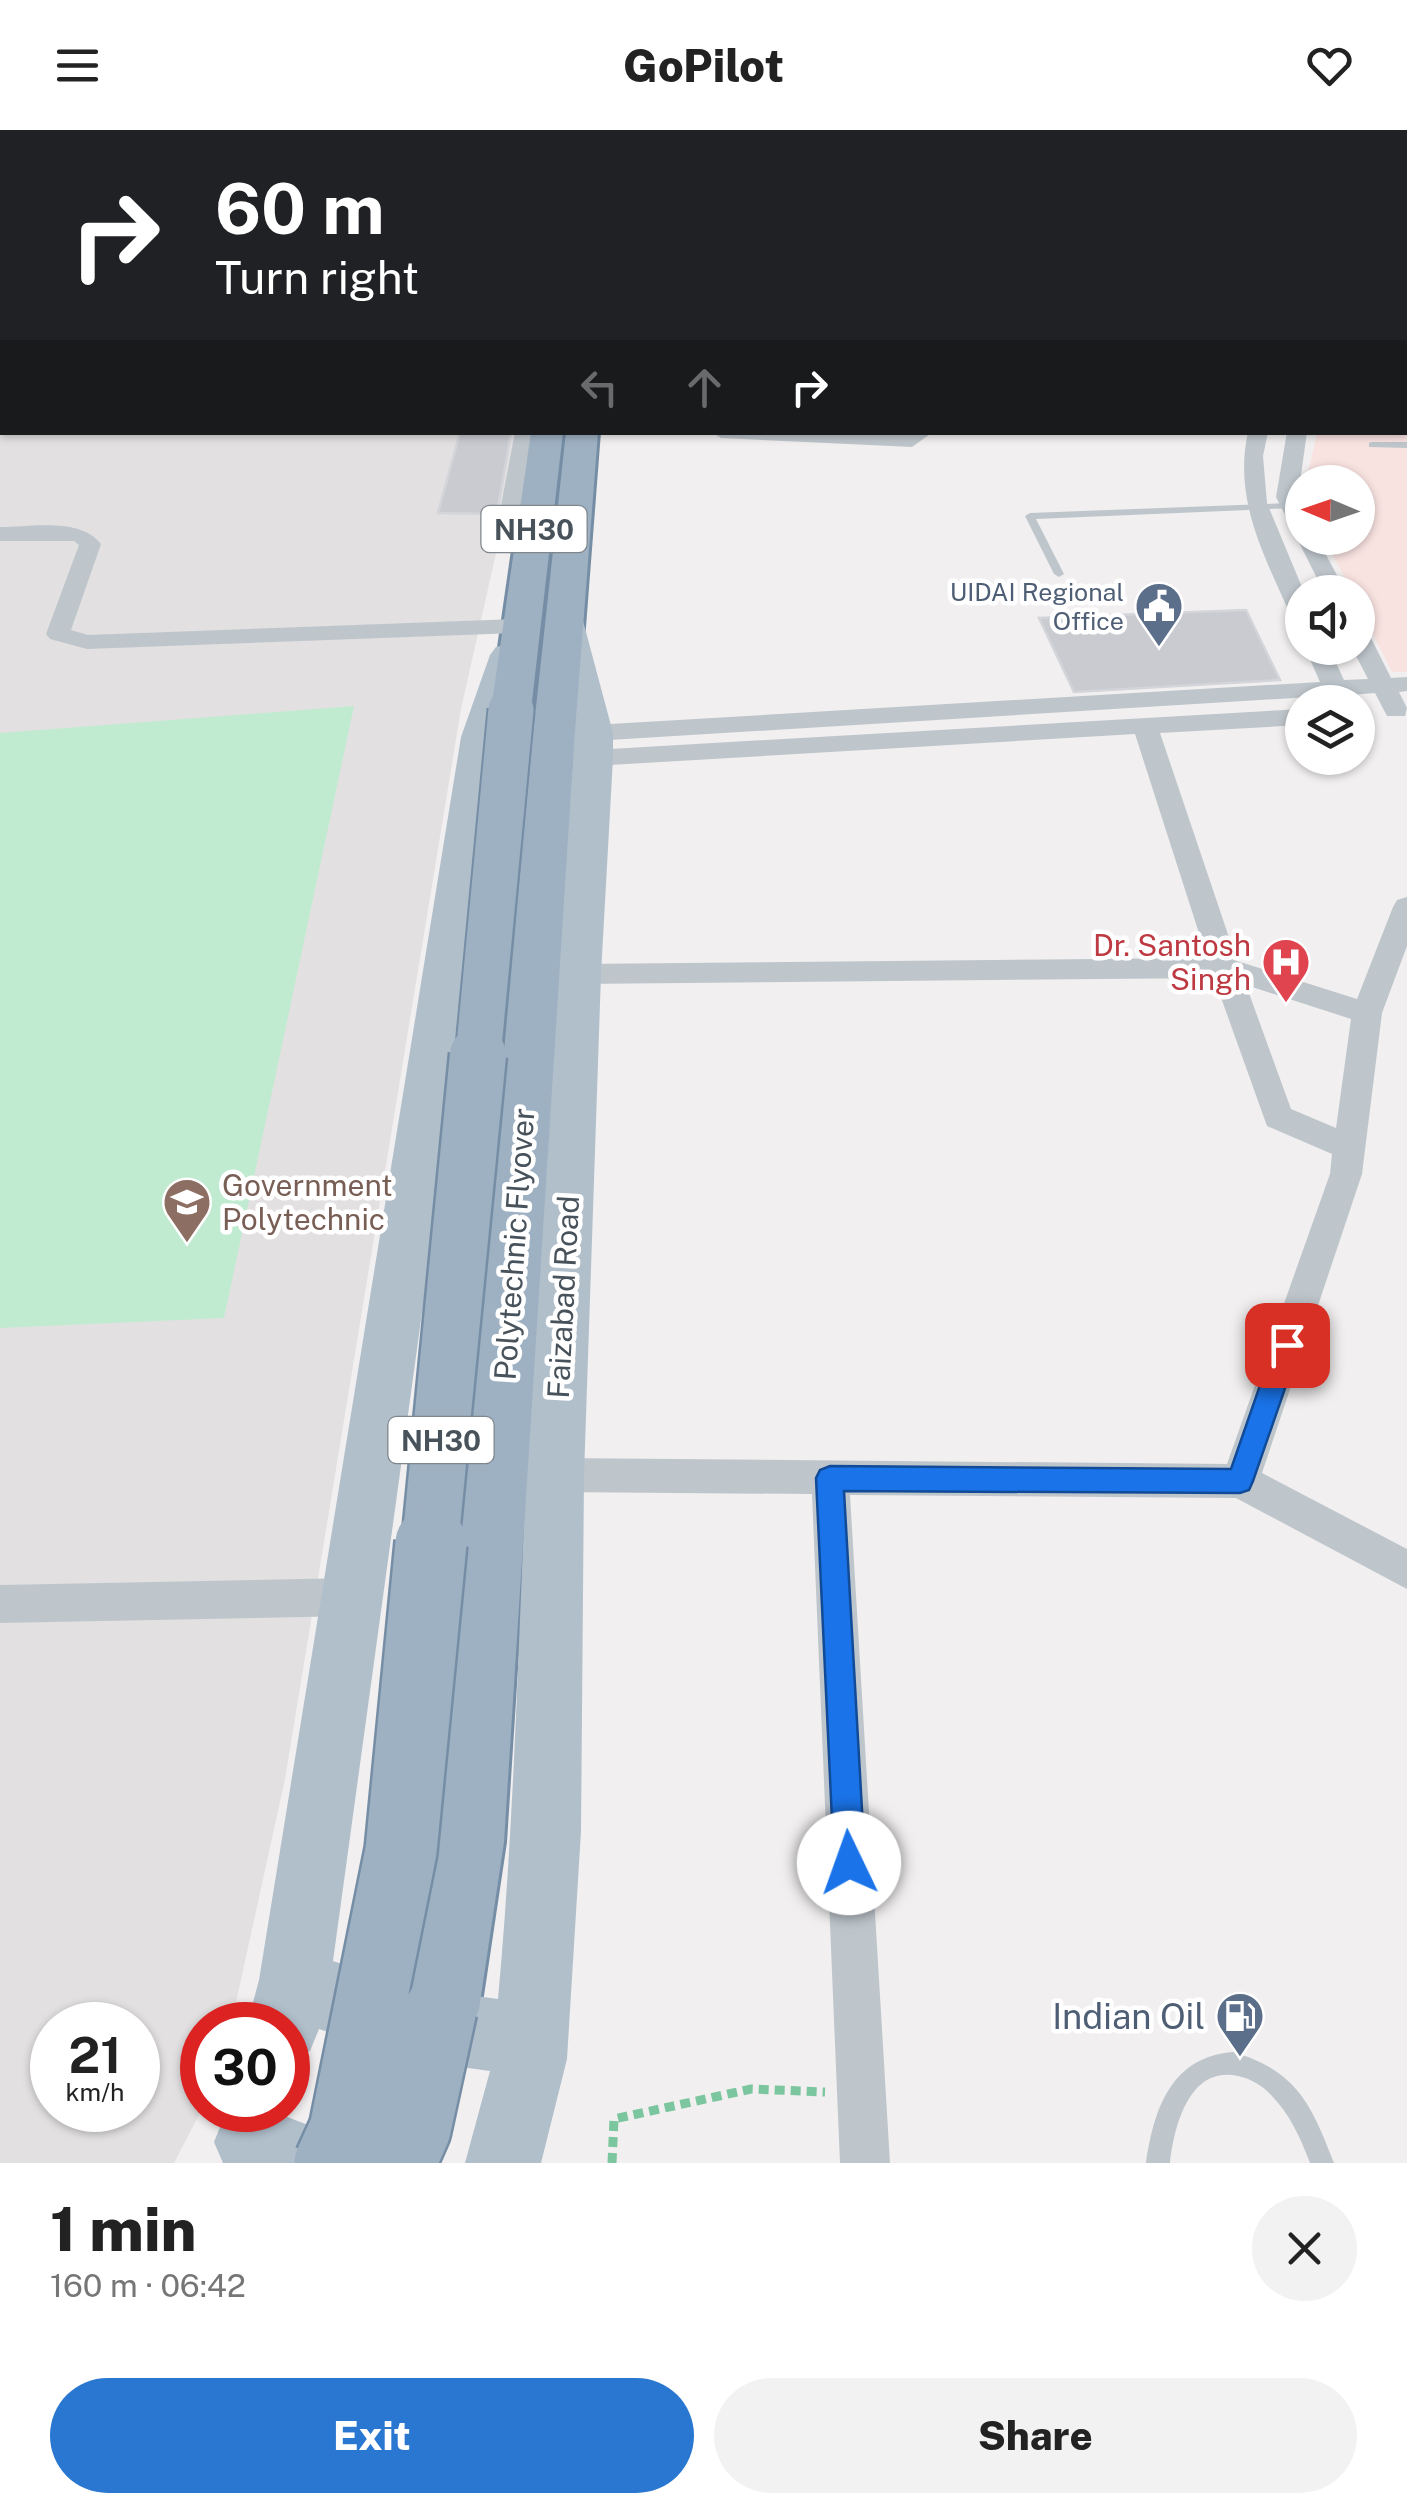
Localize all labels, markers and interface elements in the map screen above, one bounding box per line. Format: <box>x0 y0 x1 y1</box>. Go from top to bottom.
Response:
icon: menu <box>50 38 105 93</box>
icon: heart <box>1302 38 1357 93</box>
text: GoPilot <box>623 39 784 92</box>
text: 60 m <box>215 167 385 250</box>
icon: right <box>50 170 180 300</box>
text: Turn right <box>215 251 419 304</box>
icon: left <box>572 360 627 415</box>
icon: ahead <box>677 360 732 415</box>
icon: right <box>782 360 837 415</box>
north arrow <box>1285 465 1375 555</box>
map controls <box>1285 465 1375 775</box>
road number: NH30 <box>482 506 586 552</box>
button: sound <box>1285 575 1375 665</box>
place label: UIDAI Regional Office <box>950 577 1124 636</box>
public building icon: UIDAI Regional Office <box>1133 580 1185 648</box>
button: layers <box>1285 685 1375 775</box>
place label: Dr. Santosh Singh <box>1093 927 1251 997</box>
hospital icon: Dr. Santosh Singh <box>1260 936 1312 1004</box>
street label: Polytechnic Flyover <box>487 1107 541 1381</box>
place label: Government Polytechnic <box>222 1167 393 1237</box>
school or university icon: Government Polytechnic <box>161 1176 213 1244</box>
street label: Faizabad Road <box>540 1195 586 1399</box>
pin <box>1245 1303 1330 1388</box>
icon: arrive <box>1260 1318 1315 1373</box>
road number: NH30 <box>388 1417 494 1463</box>
position arrow <box>797 1811 901 1915</box>
fuel station icon: Indian Oil <box>1214 1990 1266 2058</box>
place label: Indian Oil <box>1052 1996 1205 2037</box>
speed limit sign: 30 <box>180 2002 310 2132</box>
text: 21 <box>68 2025 122 2084</box>
text: km/h <box>66 2077 124 2107</box>
text: 1 min <box>50 2194 197 2265</box>
button: close <box>1252 2196 1357 2301</box>
text: 160 m · 06:42 <box>50 2267 246 2304</box>
button: Exit <box>50 2378 694 2493</box>
button: Share <box>714 2378 1357 2493</box>

